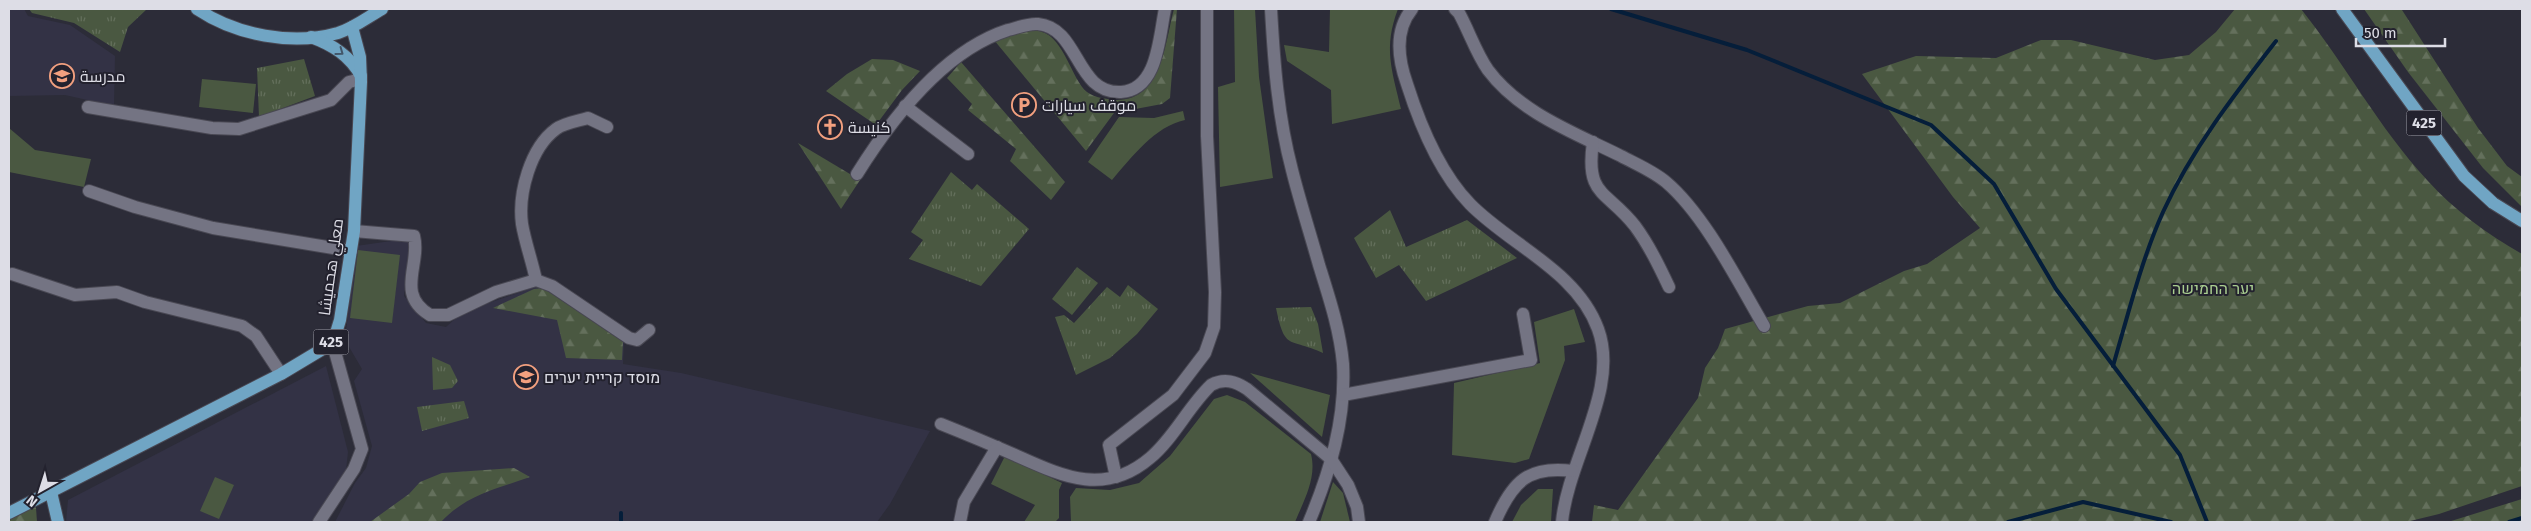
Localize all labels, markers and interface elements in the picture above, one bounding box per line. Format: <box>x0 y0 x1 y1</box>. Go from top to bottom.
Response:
scale bar <box>2356 15 2445 47</box>
text: 50 m <box>2364 24 2397 42</box>
one-way arrow <box>334 46 344 55</box>
school or university icon: مدرسة <box>49 63 75 89</box>
place label: مدرسة <box>80 67 126 86</box>
parking icon: موقف سيارات <box>1011 92 1037 118</box>
place label: موقف سيارات <box>1042 96 1136 115</box>
road number: 425 <box>2406 110 2442 136</box>
church icon: كنيسة <box>817 114 843 140</box>
place label: كنيسة <box>848 118 890 137</box>
street label: معلي هحميشا <box>315 217 351 317</box>
park label: יער החמישה <box>2172 279 2254 298</box>
road number: 425 <box>314 330 348 354</box>
school or university icon: מוסד קריית יערים <box>513 364 539 390</box>
place label: מוסד קריית יערים <box>544 368 660 387</box>
north arrow <box>15 466 65 516</box>
text: N <box>23 491 41 510</box>

